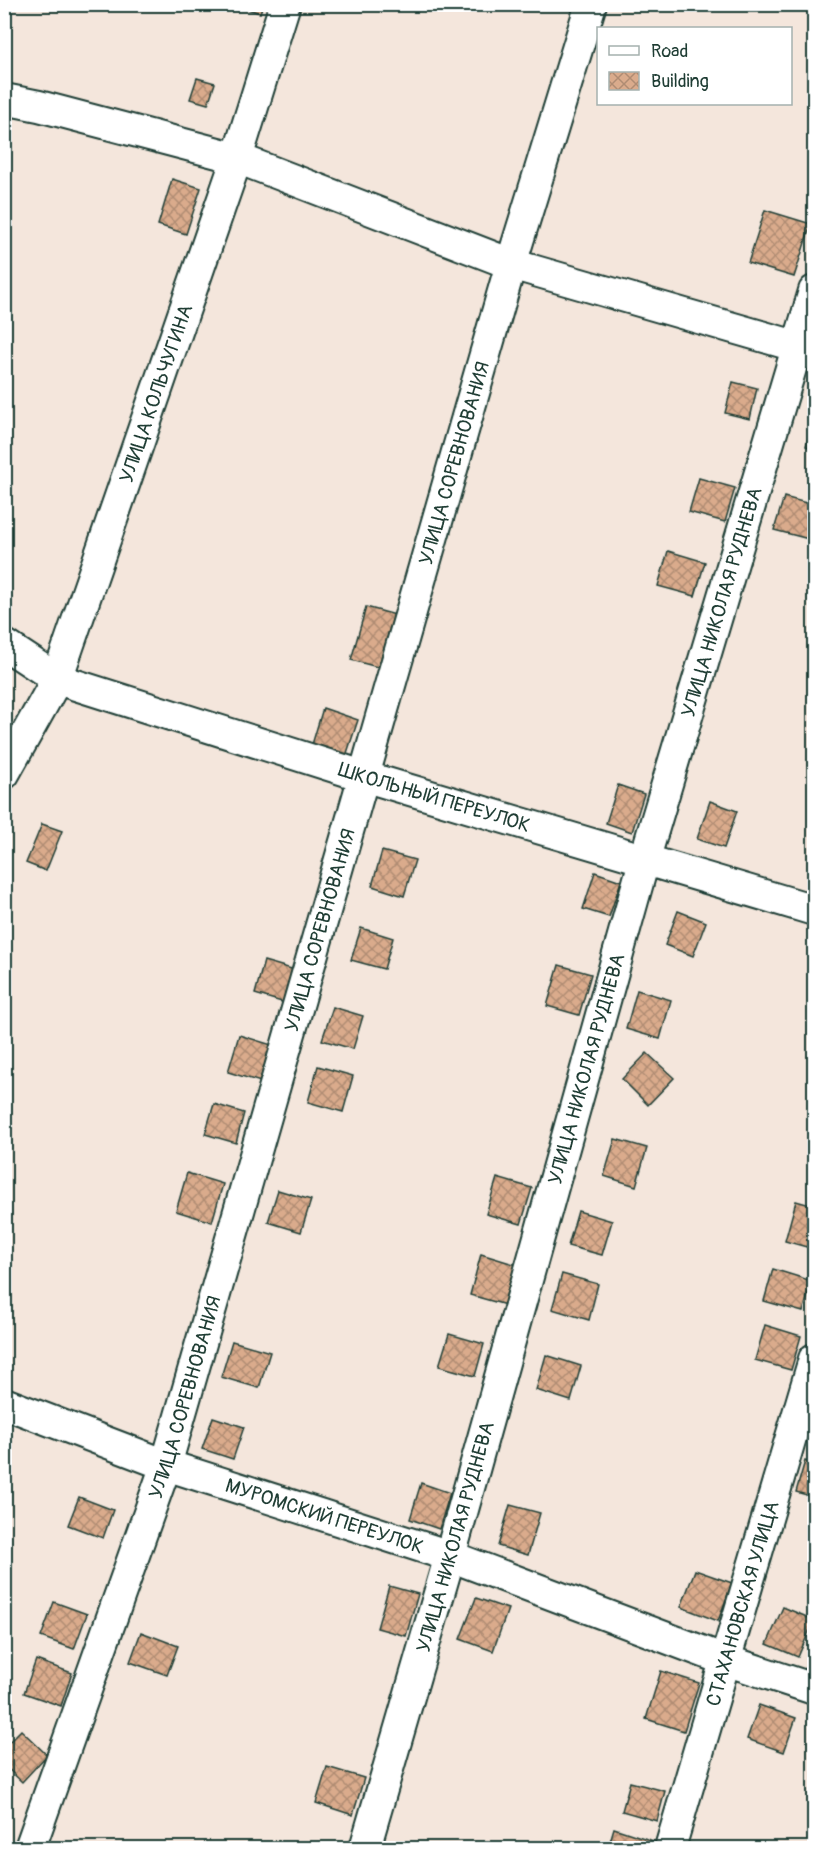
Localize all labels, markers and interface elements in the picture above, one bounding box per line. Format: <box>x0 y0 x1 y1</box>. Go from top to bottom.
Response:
legend <box>597 27 792 105</box>
text: Road <box>651 40 688 63</box>
text: Building <box>651 70 709 93</box>
street label: УЛИЦА КОЛЬЧУГИНА <box>114 301 199 486</box>
street label: УЛИЦА СОРЕВНОВАНИЯ <box>413 359 495 568</box>
street label: УЛИЦА НИКОЛАЯ РУДНЕВА <box>676 484 768 720</box>
street label: ШКОЛЬНЫЙ ПЕРЕУЛОК <box>335 757 533 838</box>
street label: УЛИЦА СОРЕВНОВАНИЯ <box>279 826 361 1035</box>
street label: УЛИЦА НИКОЛАЯ РУДНЕВА <box>542 951 631 1187</box>
street label: УЛИЦА СОРЕВНОВАНИЯ <box>143 1293 227 1502</box>
street label: УЛИЦА НИКОЛАЯ РУДНЕВА <box>411 1419 500 1655</box>
street label: МУРОМСКИЙ ПЕРЕУЛОК <box>222 1473 427 1560</box>
street label: СТАХАНОВСКАЯ УЛИЦА <box>700 1498 785 1709</box>

